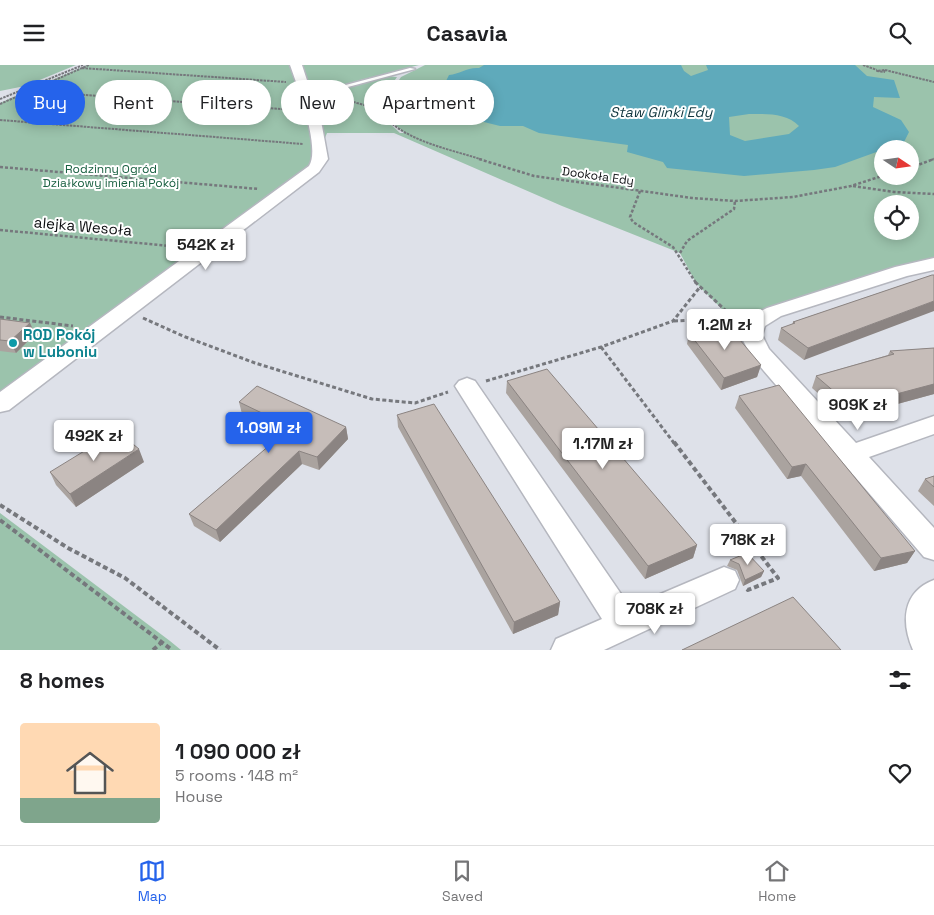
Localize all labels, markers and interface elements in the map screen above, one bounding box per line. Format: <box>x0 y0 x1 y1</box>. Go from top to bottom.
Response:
icon: menu <box>20 19 48 47</box>
text: Casavia <box>427 19 507 47</box>
icon: search <box>886 19 914 47</box>
chip: Buy <box>15 80 85 125</box>
chip: Rent <box>95 80 172 125</box>
chip: Filters <box>182 80 271 125</box>
chip: New <box>281 80 354 125</box>
chip: Apartment <box>364 80 494 125</box>
water label: Staw Glinki Edy <box>610 103 714 121</box>
north arrow <box>874 140 919 185</box>
map controls <box>874 140 919 240</box>
park label: Rodzinny Ogród Działkowy imienia Pokój <box>43 161 179 191</box>
street label: Dookoła Edy <box>561 163 635 189</box>
button: locate <box>874 195 919 240</box>
street label: alejka Wesoła <box>33 212 133 240</box>
pin: 542K zł <box>160 229 252 271</box>
text: 542K zł <box>177 234 235 255</box>
pin: 1.2M zł <box>679 309 771 351</box>
text: 1.2M zł <box>698 314 752 335</box>
place label: ROD Pokój w Luboniu <box>23 325 97 361</box>
marker: ROD Pokój w Luboniu <box>7 337 19 349</box>
pin: 909K zł <box>812 389 904 431</box>
text: 909K zł <box>828 394 888 415</box>
pin: 1.09M zł <box>217 411 321 454</box>
text: 1.09M zł <box>236 417 302 438</box>
pin: 492K zł <box>48 419 140 462</box>
text: 492K zł <box>65 425 123 446</box>
pin: 1.17M zł <box>551 427 655 470</box>
text: 1.17M zł <box>573 433 633 454</box>
pin: 718K zł <box>702 523 794 566</box>
text: 718K zł <box>721 529 775 550</box>
pin: 708K zł <box>609 593 701 635</box>
text: 708K zł <box>626 598 684 619</box>
icon: filters <box>886 666 914 694</box>
text: 8 homes <box>20 667 105 694</box>
text: 1 090 000 zł <box>175 738 301 765</box>
icon: home <box>60 743 120 803</box>
icon: heart <box>886 759 914 787</box>
text: 5 rooms · 148 m² <box>175 765 298 786</box>
text: House <box>175 786 223 807</box>
tab: Map <box>138 857 167 905</box>
tab: Saved <box>442 857 483 905</box>
tab: Home <box>758 857 796 905</box>

